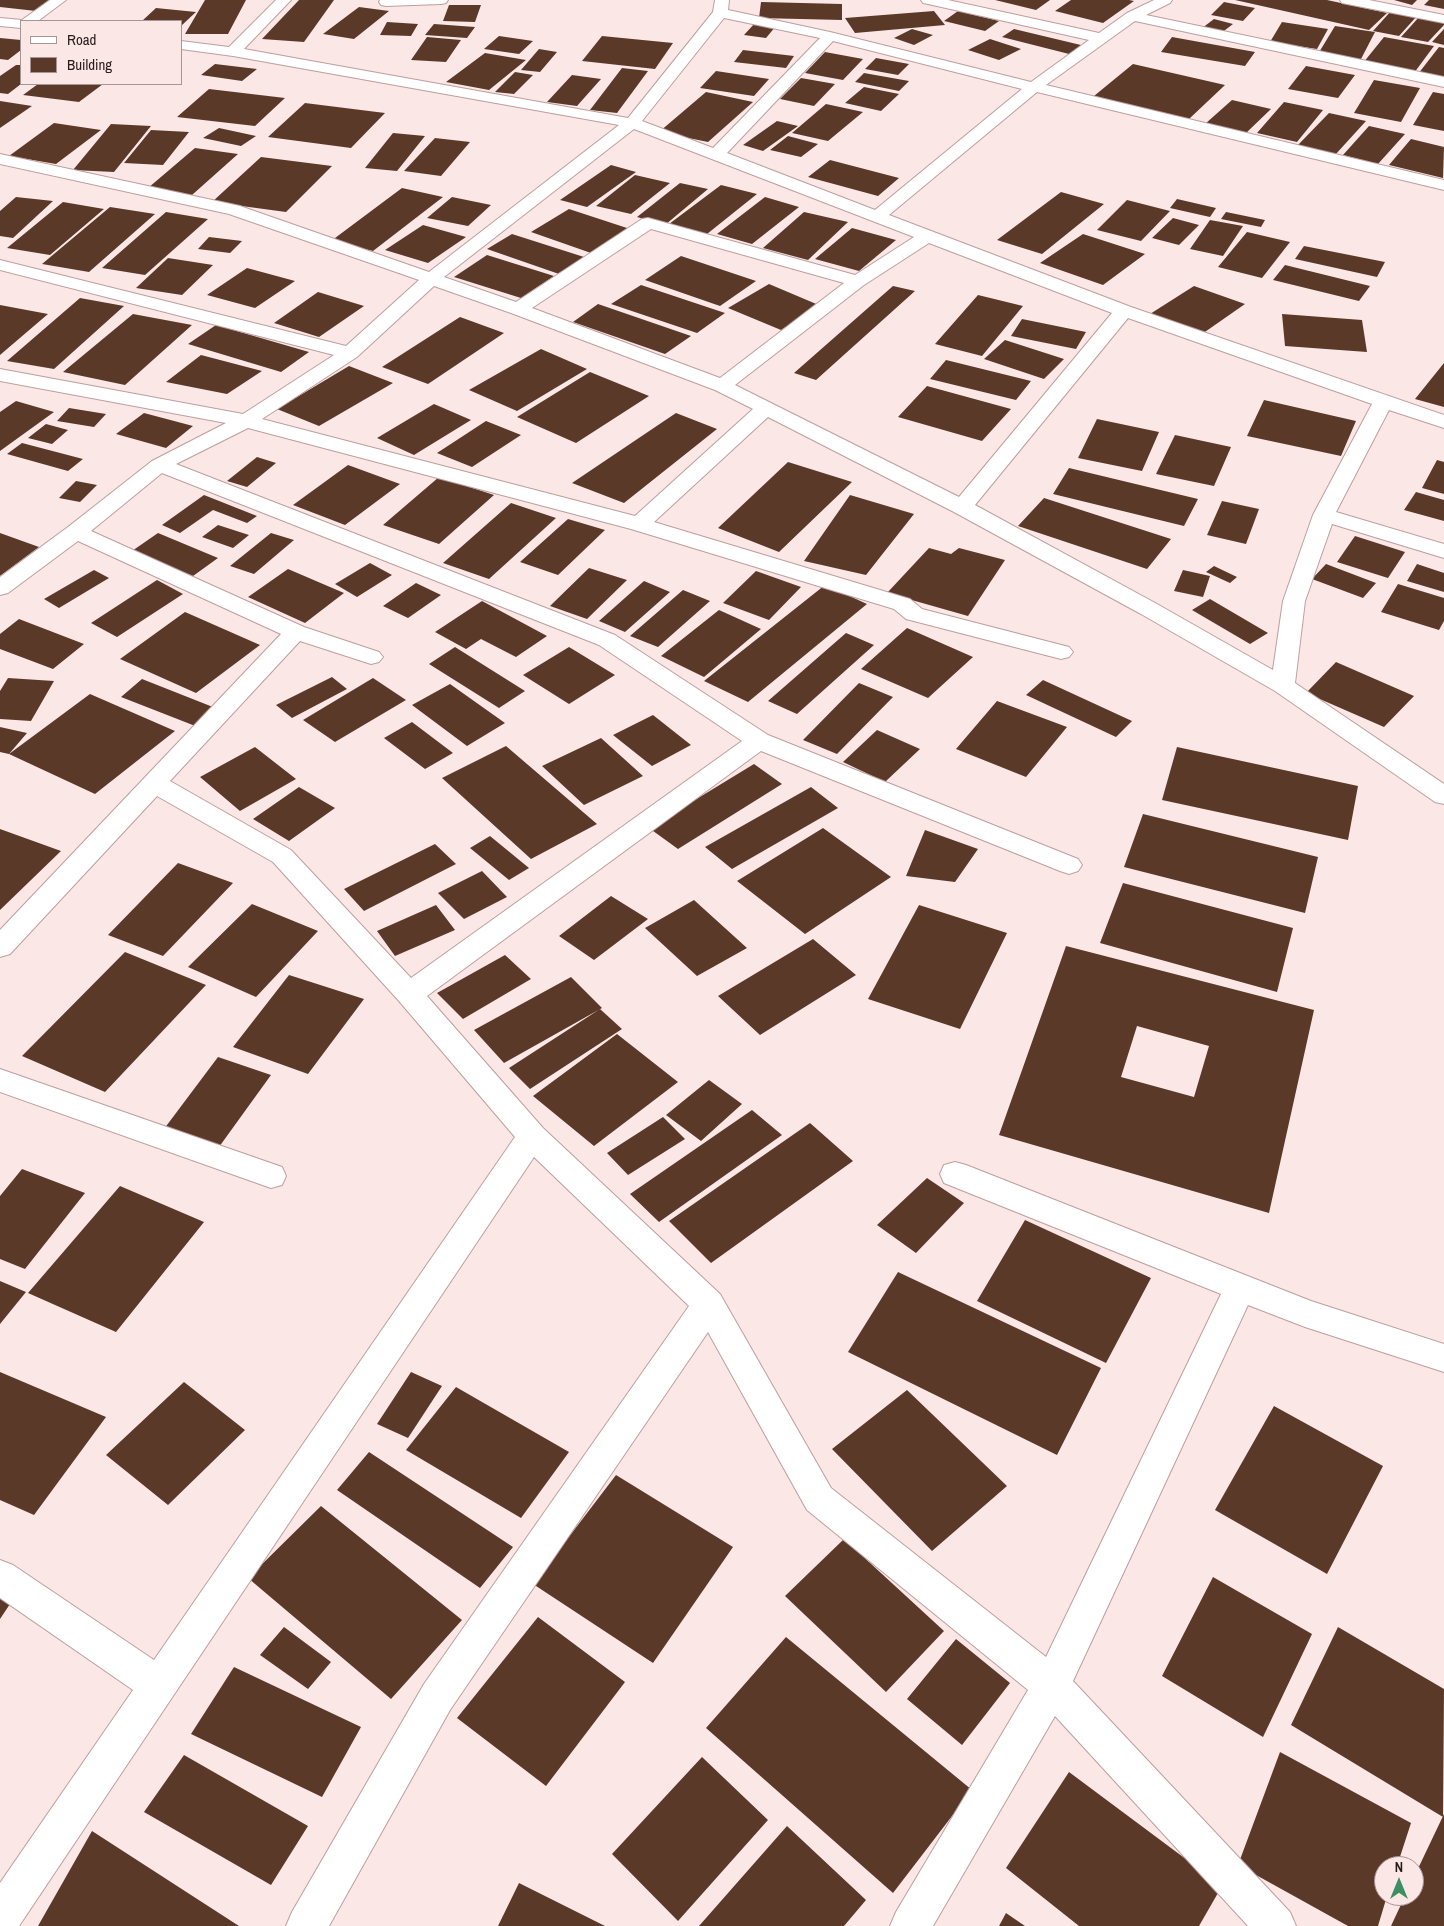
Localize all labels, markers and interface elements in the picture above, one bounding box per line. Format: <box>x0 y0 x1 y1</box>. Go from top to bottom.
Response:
legend <box>20 20 182 85</box>
text: Road <box>67 29 96 50</box>
text: Building <box>67 54 112 75</box>
north arrow <box>1374 1856 1424 1906</box>
text: N <box>1395 1858 1403 1876</box>

